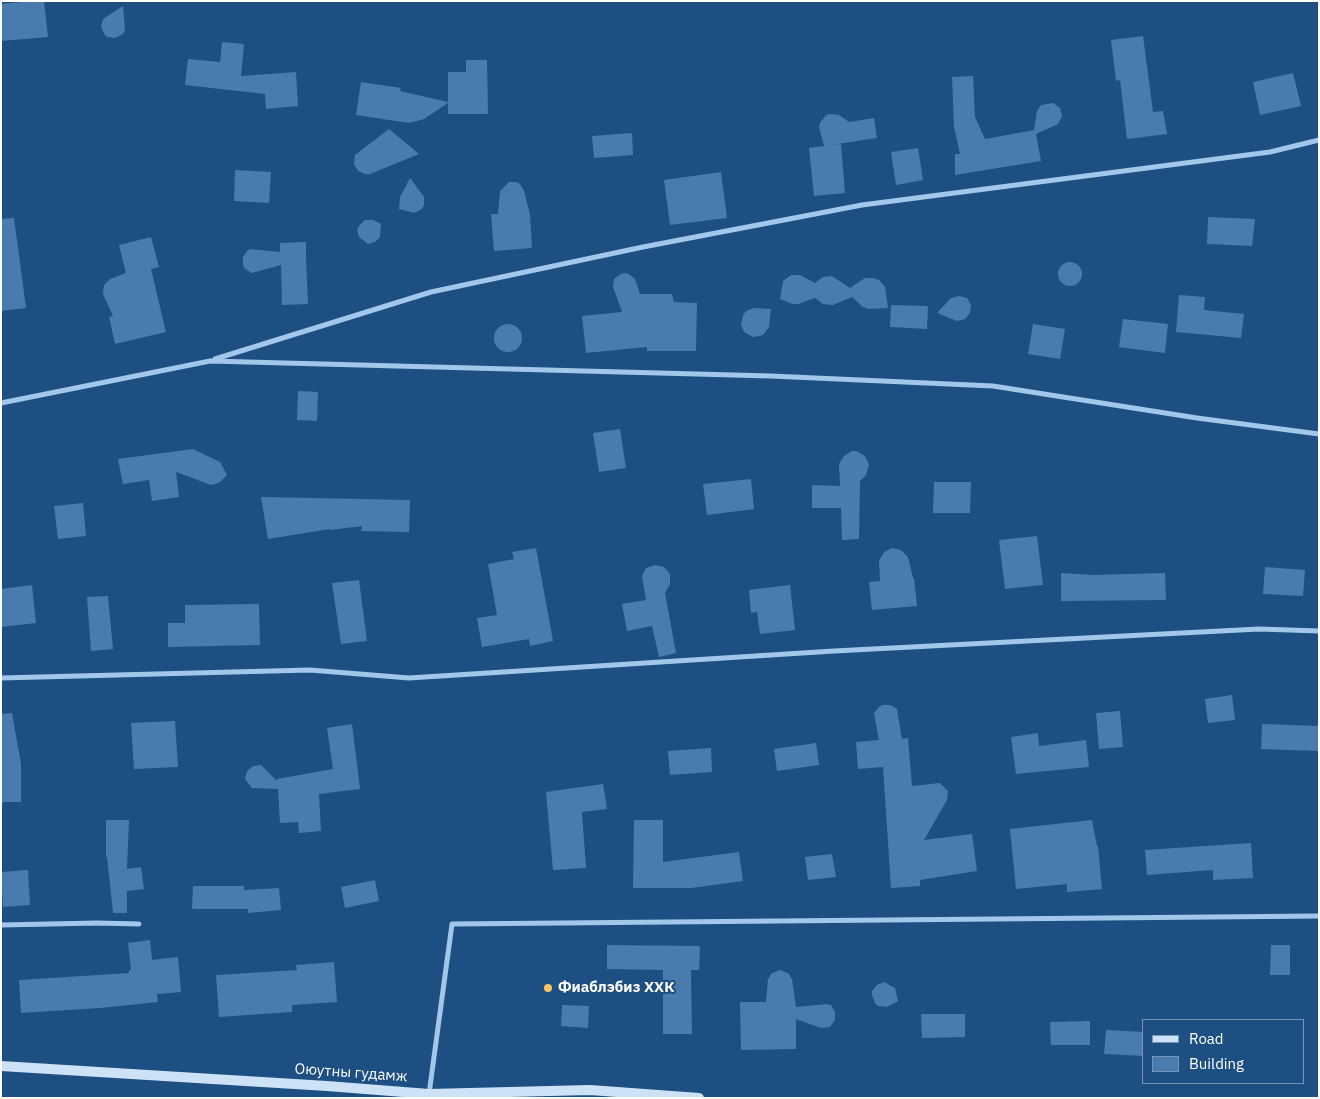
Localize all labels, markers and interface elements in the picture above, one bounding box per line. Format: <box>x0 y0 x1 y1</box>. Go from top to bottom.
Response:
place label: Фиаблэбиз ХХК <box>558 979 674 997</box>
marker: Фиаблэбиз ХХК <box>542 982 554 994</box>
legend <box>1142 1019 1305 1084</box>
text: Road <box>1189 1029 1224 1048</box>
text: Building <box>1189 1054 1244 1073</box>
street label: Оюутны гудамж <box>294 1060 408 1086</box>

